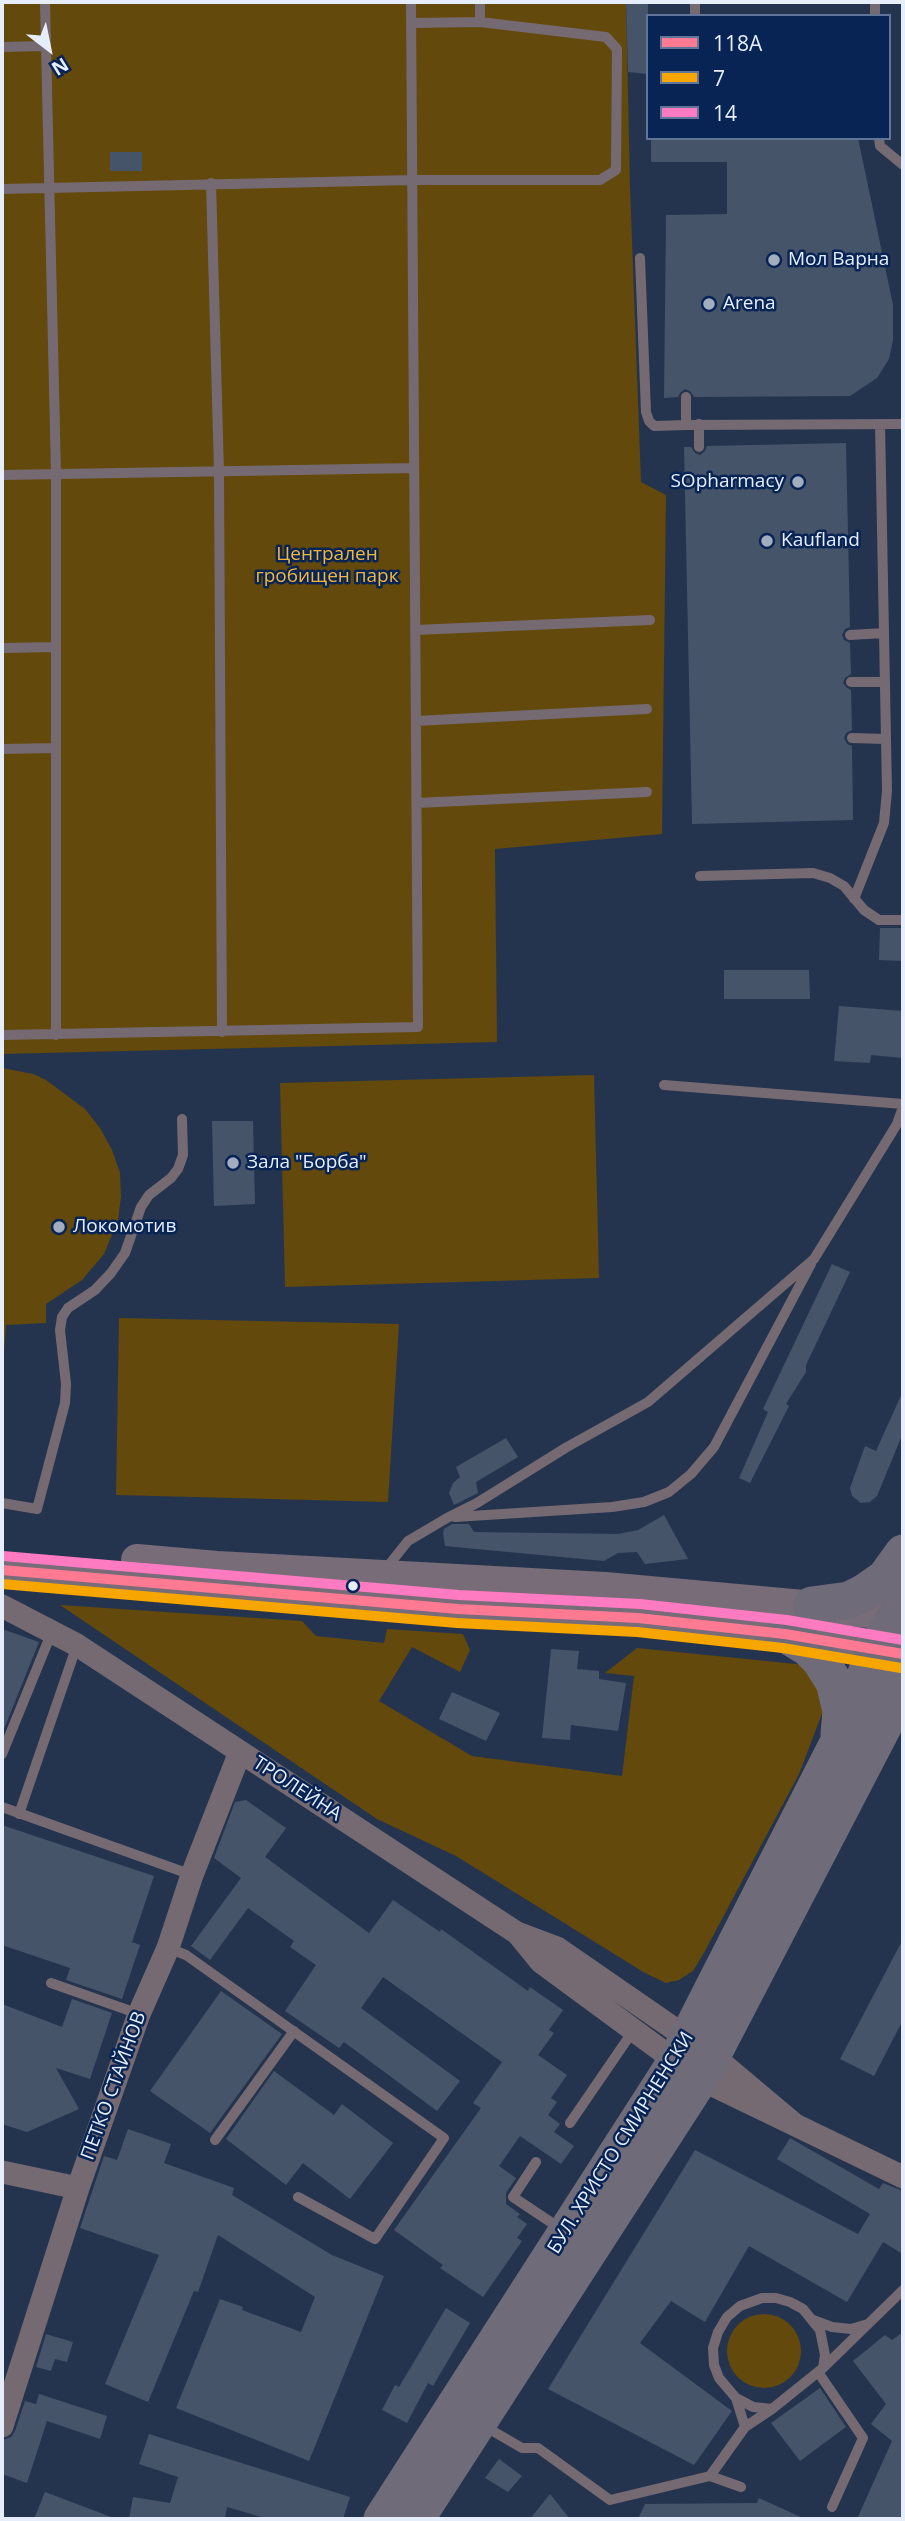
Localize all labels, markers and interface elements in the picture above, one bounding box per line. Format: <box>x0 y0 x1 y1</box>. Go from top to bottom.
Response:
north arrow <box>14 14 84 84</box>
legend <box>646 14 891 140</box>
text: 118А <box>713 29 762 57</box>
text: N <box>47 52 74 82</box>
text: 7 <box>713 64 725 92</box>
text: 14 <box>713 99 737 127</box>
place label: Мол Варна <box>788 249 889 271</box>
marker: Мол Варна <box>766 252 782 268</box>
place label: Arena <box>723 293 776 315</box>
marker: Arena <box>701 296 717 312</box>
place label: SOpharmacy <box>670 471 784 493</box>
marker: SOpharmacy <box>790 474 806 490</box>
place label: Kaufland <box>781 530 860 552</box>
marker: Kaufland <box>759 533 775 549</box>
park label: Централен гробищен парк <box>255 544 399 588</box>
place label: Зала "Борба" <box>247 1152 367 1174</box>
marker: Зала "Борба" <box>225 1155 241 1171</box>
place label: Локомотив <box>73 1216 176 1238</box>
marker: Локомотив <box>51 1219 67 1235</box>
unlabelled marker <box>346 1579 360 1593</box>
street label: ТРОЛЕЙНА <box>248 1752 346 1826</box>
street label: ПЕТКО СТАЙНОВ <box>77 2009 151 2163</box>
street label: БУЛ. ХРИСТО СМИРНЕНСКИ <box>543 2028 699 2258</box>

